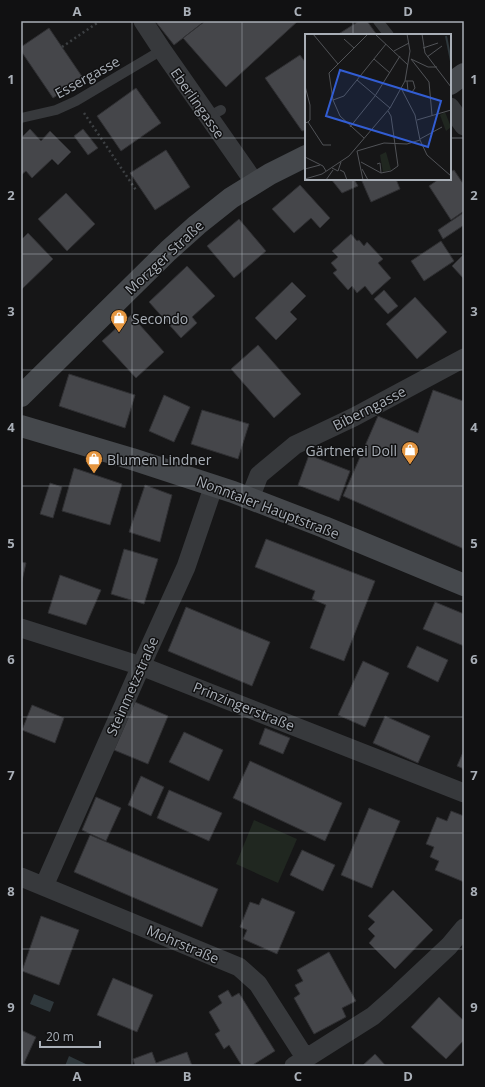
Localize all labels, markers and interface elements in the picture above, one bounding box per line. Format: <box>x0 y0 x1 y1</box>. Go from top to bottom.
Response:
text: A <box>73 2 82 20</box>
text: B <box>183 2 192 20</box>
text: C <box>294 2 302 20</box>
text: D <box>403 2 413 20</box>
inset map <box>305 34 451 180</box>
street label: Essergasse <box>51 51 123 103</box>
street label: Eberlingasse <box>167 64 229 142</box>
text: 1 <box>7 70 15 88</box>
text: 1 <box>470 70 478 88</box>
text: 2 <box>7 186 15 204</box>
text: 2 <box>470 186 478 204</box>
street label: Morzger Straße <box>121 216 207 298</box>
text: 3 <box>7 302 15 320</box>
text: 3 <box>470 302 478 320</box>
shop icon: Secondo <box>109 308 129 333</box>
place label: Secondo <box>132 309 188 328</box>
street label: Biberngasse <box>329 381 409 435</box>
text: 4 <box>7 418 15 436</box>
text: 4 <box>470 418 478 436</box>
shop icon: Gärtnerei Doll <box>400 440 420 465</box>
place label: Gärtnerei Doll <box>305 441 397 460</box>
shop icon: Blumen Lindner <box>84 449 104 474</box>
place label: Blumen Lindner <box>107 450 212 469</box>
street label: Nonntaler Hauptstraße <box>194 471 342 543</box>
text: 5 <box>7 534 15 552</box>
text: 5 <box>470 534 478 552</box>
street label: Steinmetzstraße <box>102 633 162 739</box>
text: 6 <box>7 650 15 668</box>
text: 6 <box>470 650 478 668</box>
street label: Prinzingerstraße <box>190 677 298 735</box>
text: 7 <box>7 766 15 784</box>
text: 7 <box>470 766 478 784</box>
text: 8 <box>7 882 15 900</box>
text: 8 <box>470 882 478 900</box>
street label: Mohrstraße <box>144 920 222 968</box>
text: 9 <box>7 998 15 1016</box>
text: 9 <box>470 998 478 1016</box>
scale bar <box>40 1023 100 1049</box>
text: 20 m <box>46 1028 74 1045</box>
text: A <box>73 1067 82 1085</box>
text: B <box>183 1067 192 1085</box>
text: C <box>294 1067 302 1085</box>
text: D <box>403 1067 413 1085</box>

